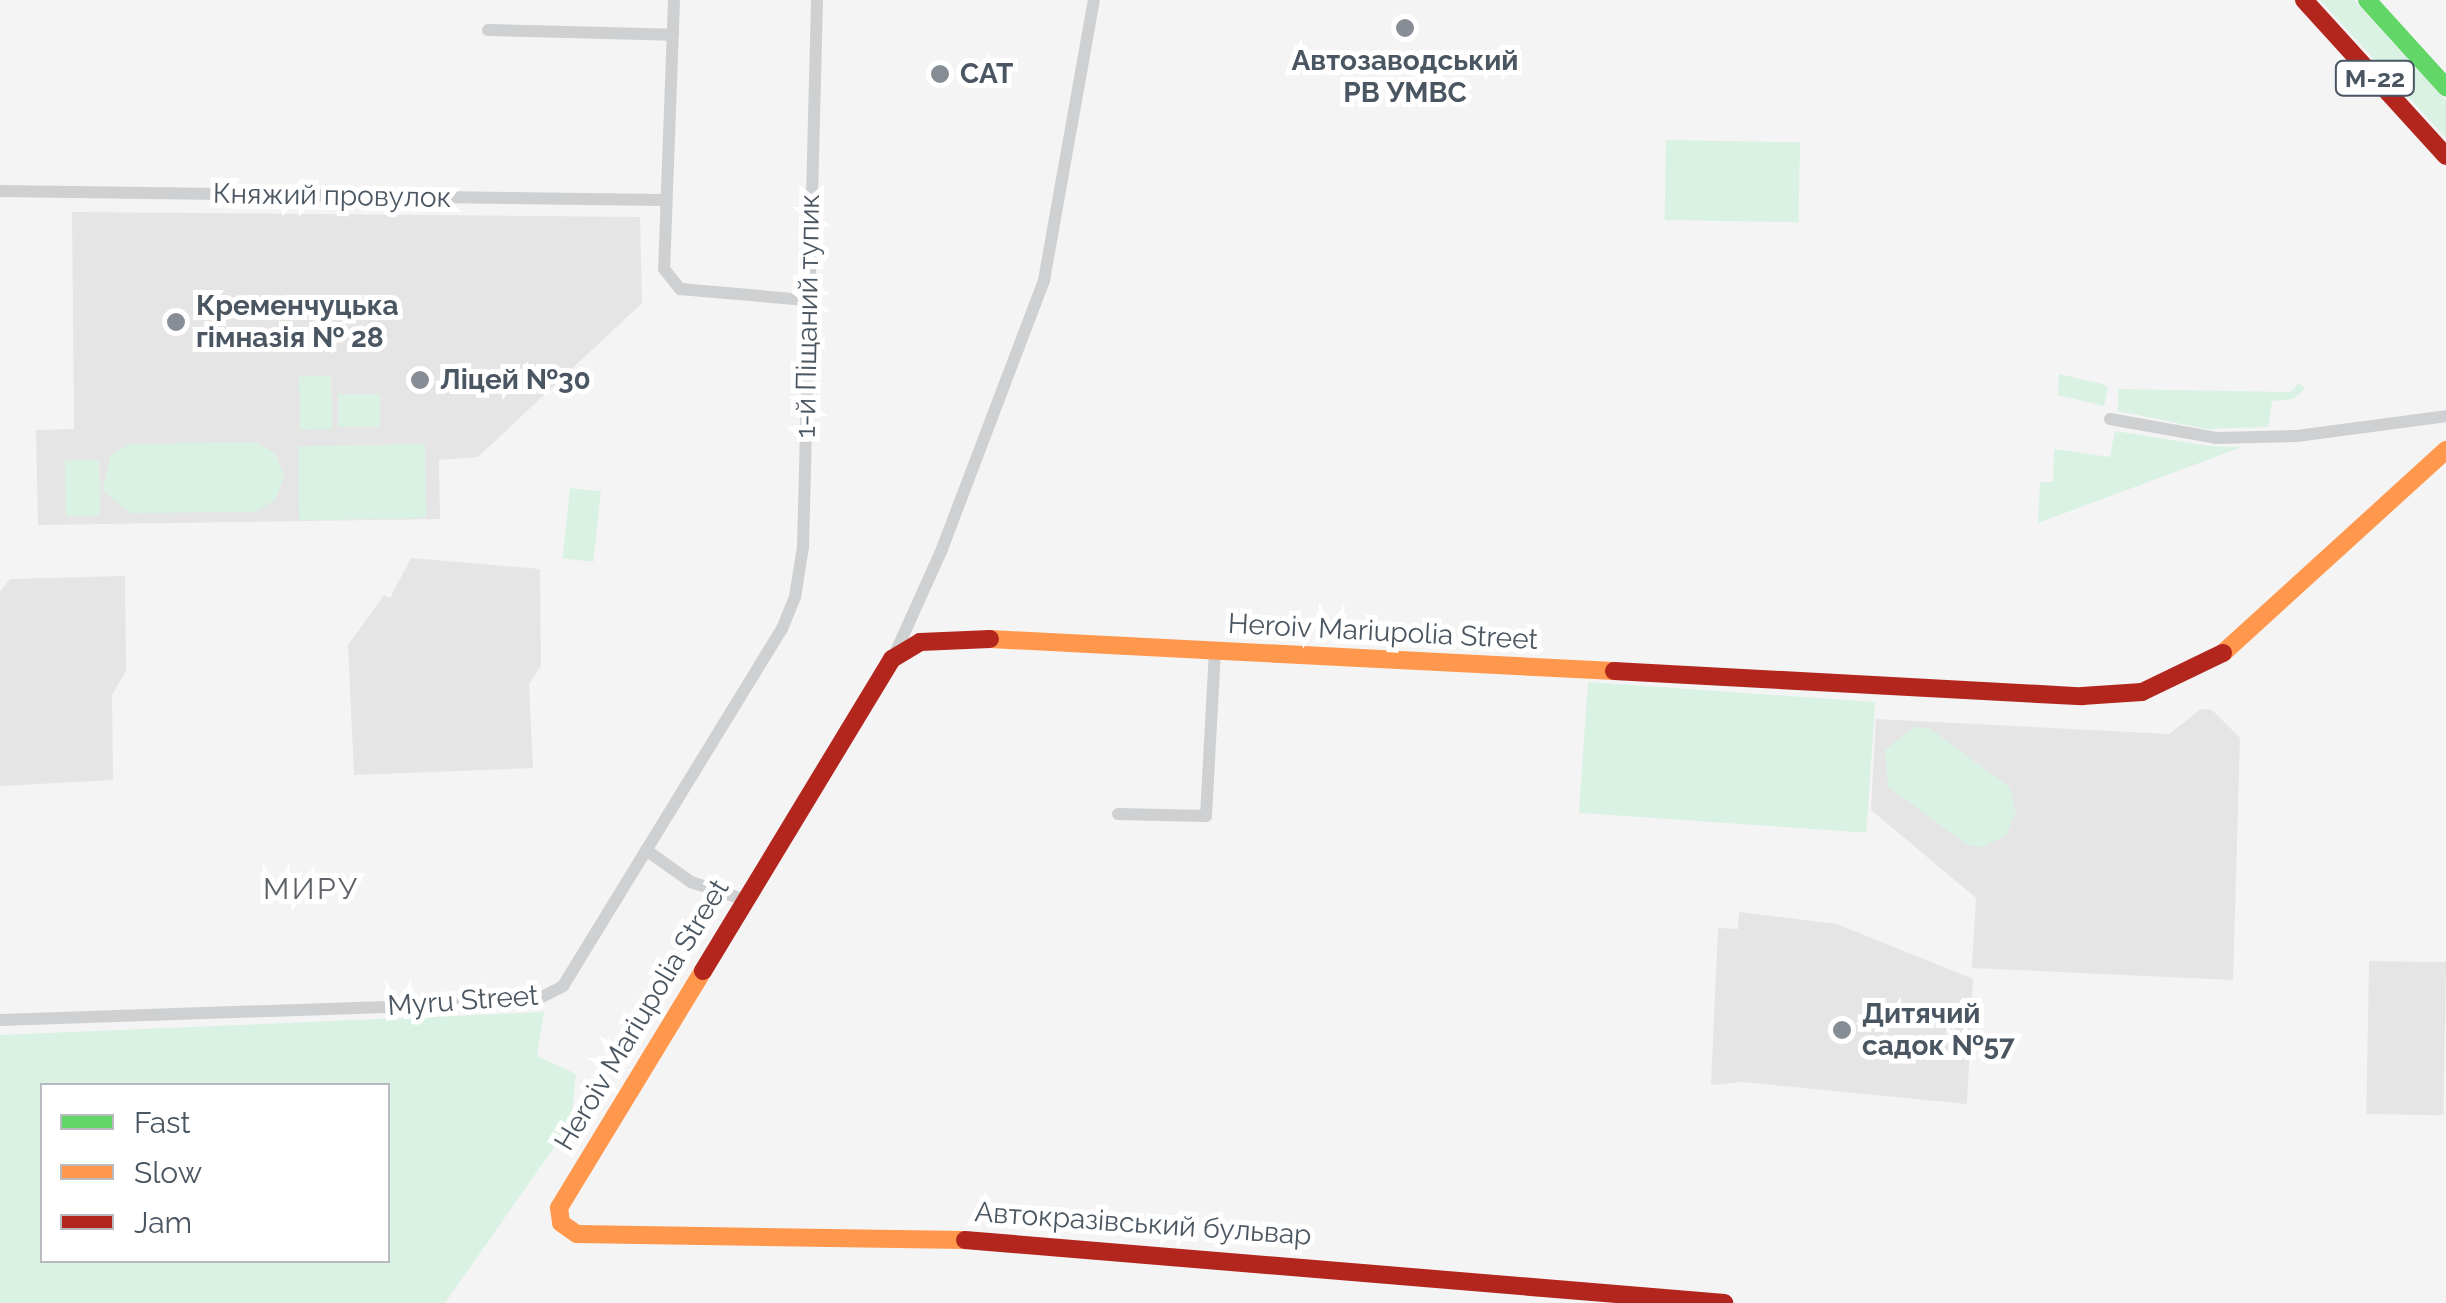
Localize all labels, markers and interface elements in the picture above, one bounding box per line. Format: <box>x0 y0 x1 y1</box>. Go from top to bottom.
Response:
marker: Автозаводський РВ УМВС <box>1394 17 1416 39</box>
place label: Автозаводський РВ УМВС <box>1292 44 1518 110</box>
place label: САТ <box>960 57 1013 91</box>
road number: М-22 <box>2332 58 2418 98</box>
marker: САТ <box>929 63 951 85</box>
street label: Княжий провулок <box>213 177 451 215</box>
street label: 1-й Піщаний тупик <box>789 194 827 438</box>
place label: Кременчуцька гімназія № 28 <box>196 289 399 355</box>
marker: Кременчуцька гімназія № 28 <box>165 311 187 333</box>
place label: Ліцей №30 <box>440 363 591 397</box>
marker: Ліцей №30 <box>409 369 431 391</box>
street label: Heroiv Mariupolia Street <box>1227 607 1539 657</box>
district label: МИРУ <box>263 871 359 907</box>
street label: Heroiv Mariupolia Street <box>548 873 736 1157</box>
street label: Myru Street <box>387 979 539 1023</box>
place label: Дитячий садок №57 <box>1862 997 2015 1063</box>
marker: Дитячий садок №57 <box>1831 1019 1853 1041</box>
legend <box>40 1083 390 1263</box>
text: Fast <box>134 1105 191 1140</box>
text: Slow <box>134 1155 202 1190</box>
street label: Автокразівський бульвар <box>973 1195 1313 1253</box>
text: Jam <box>134 1205 192 1240</box>

